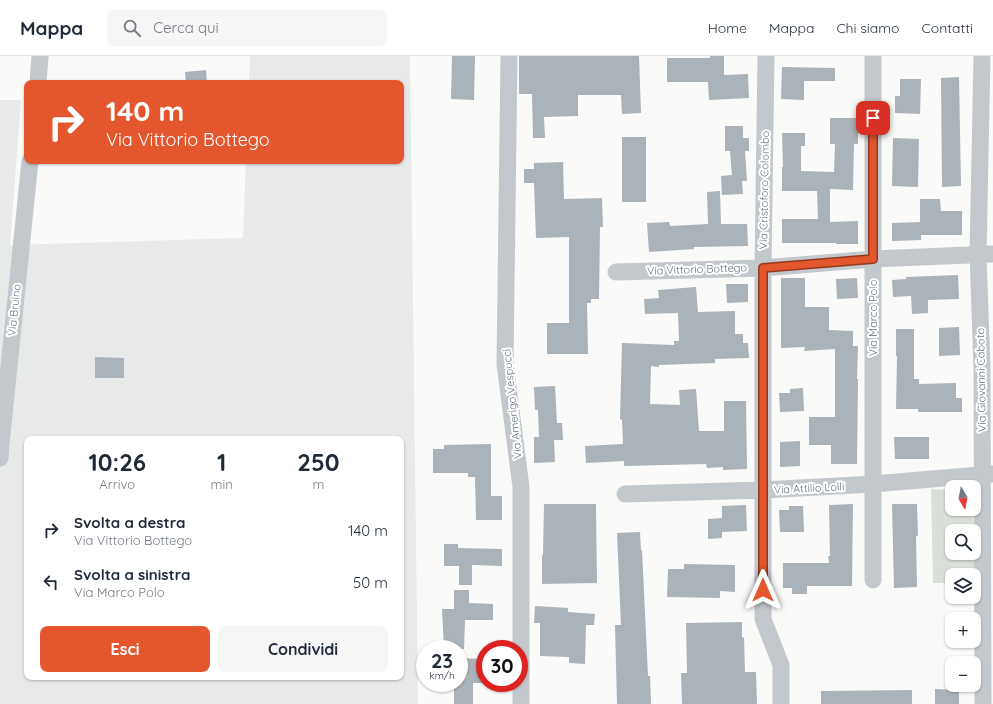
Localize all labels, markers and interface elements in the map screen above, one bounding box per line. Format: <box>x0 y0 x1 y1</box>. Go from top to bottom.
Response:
search box <box>107 10 387 46</box>
text: Mappa <box>20 16 83 40</box>
icon: search <box>121 17 143 39</box>
text: Cerca qui <box>153 18 219 37</box>
text: Home <box>708 19 747 37</box>
text: Mappa <box>769 19 814 37</box>
text: Chi siamo <box>836 19 900 37</box>
text: Contatti <box>922 19 973 37</box>
text: 140 m <box>106 93 184 128</box>
icon: right <box>40 96 92 148</box>
pin <box>856 101 890 135</box>
icon: arrive <box>862 107 884 129</box>
text: Via Vittorio Bottego <box>106 128 270 151</box>
street label: Via Cristoforo Colombo <box>756 130 772 249</box>
street label: Via Vittorio Bottego <box>647 260 748 278</box>
street label: Via Marco Polo <box>866 279 880 356</box>
street label: Via Bruino <box>4 283 24 337</box>
street label: Via Giovanni Caboto <box>973 328 989 432</box>
street label: Via Amerigo Vespucci <box>499 348 525 460</box>
text: 10:26 <box>89 447 146 477</box>
text: 1 <box>217 447 226 477</box>
text: 250 <box>297 447 339 477</box>
text: Arrivo <box>99 476 135 492</box>
text: min <box>211 476 233 492</box>
text: m <box>312 476 324 492</box>
street label: Via Attilio Lolli <box>773 479 845 497</box>
north arrow <box>945 480 981 516</box>
map controls <box>945 480 981 692</box>
text: Svolta a destra <box>74 513 185 532</box>
icon: right <box>40 519 62 541</box>
text: 140 m <box>348 521 388 540</box>
button: search <box>945 524 981 560</box>
text: Via Vittorio Bottego <box>74 532 192 548</box>
text: Svolta a sinistra <box>74 565 190 584</box>
button: layers <box>945 568 981 604</box>
position arrow <box>742 569 784 611</box>
icon: left <box>40 571 62 593</box>
text: 50 m <box>353 573 388 592</box>
text: Via Marco Polo <box>74 584 165 600</box>
button: + <box>945 612 981 648</box>
button: Esci <box>40 626 210 672</box>
button: Condividi <box>218 626 388 672</box>
speed limit sign: 30 <box>476 640 528 692</box>
text: 23 <box>431 648 453 673</box>
button: − <box>945 656 981 692</box>
text: km/h <box>429 669 455 682</box>

